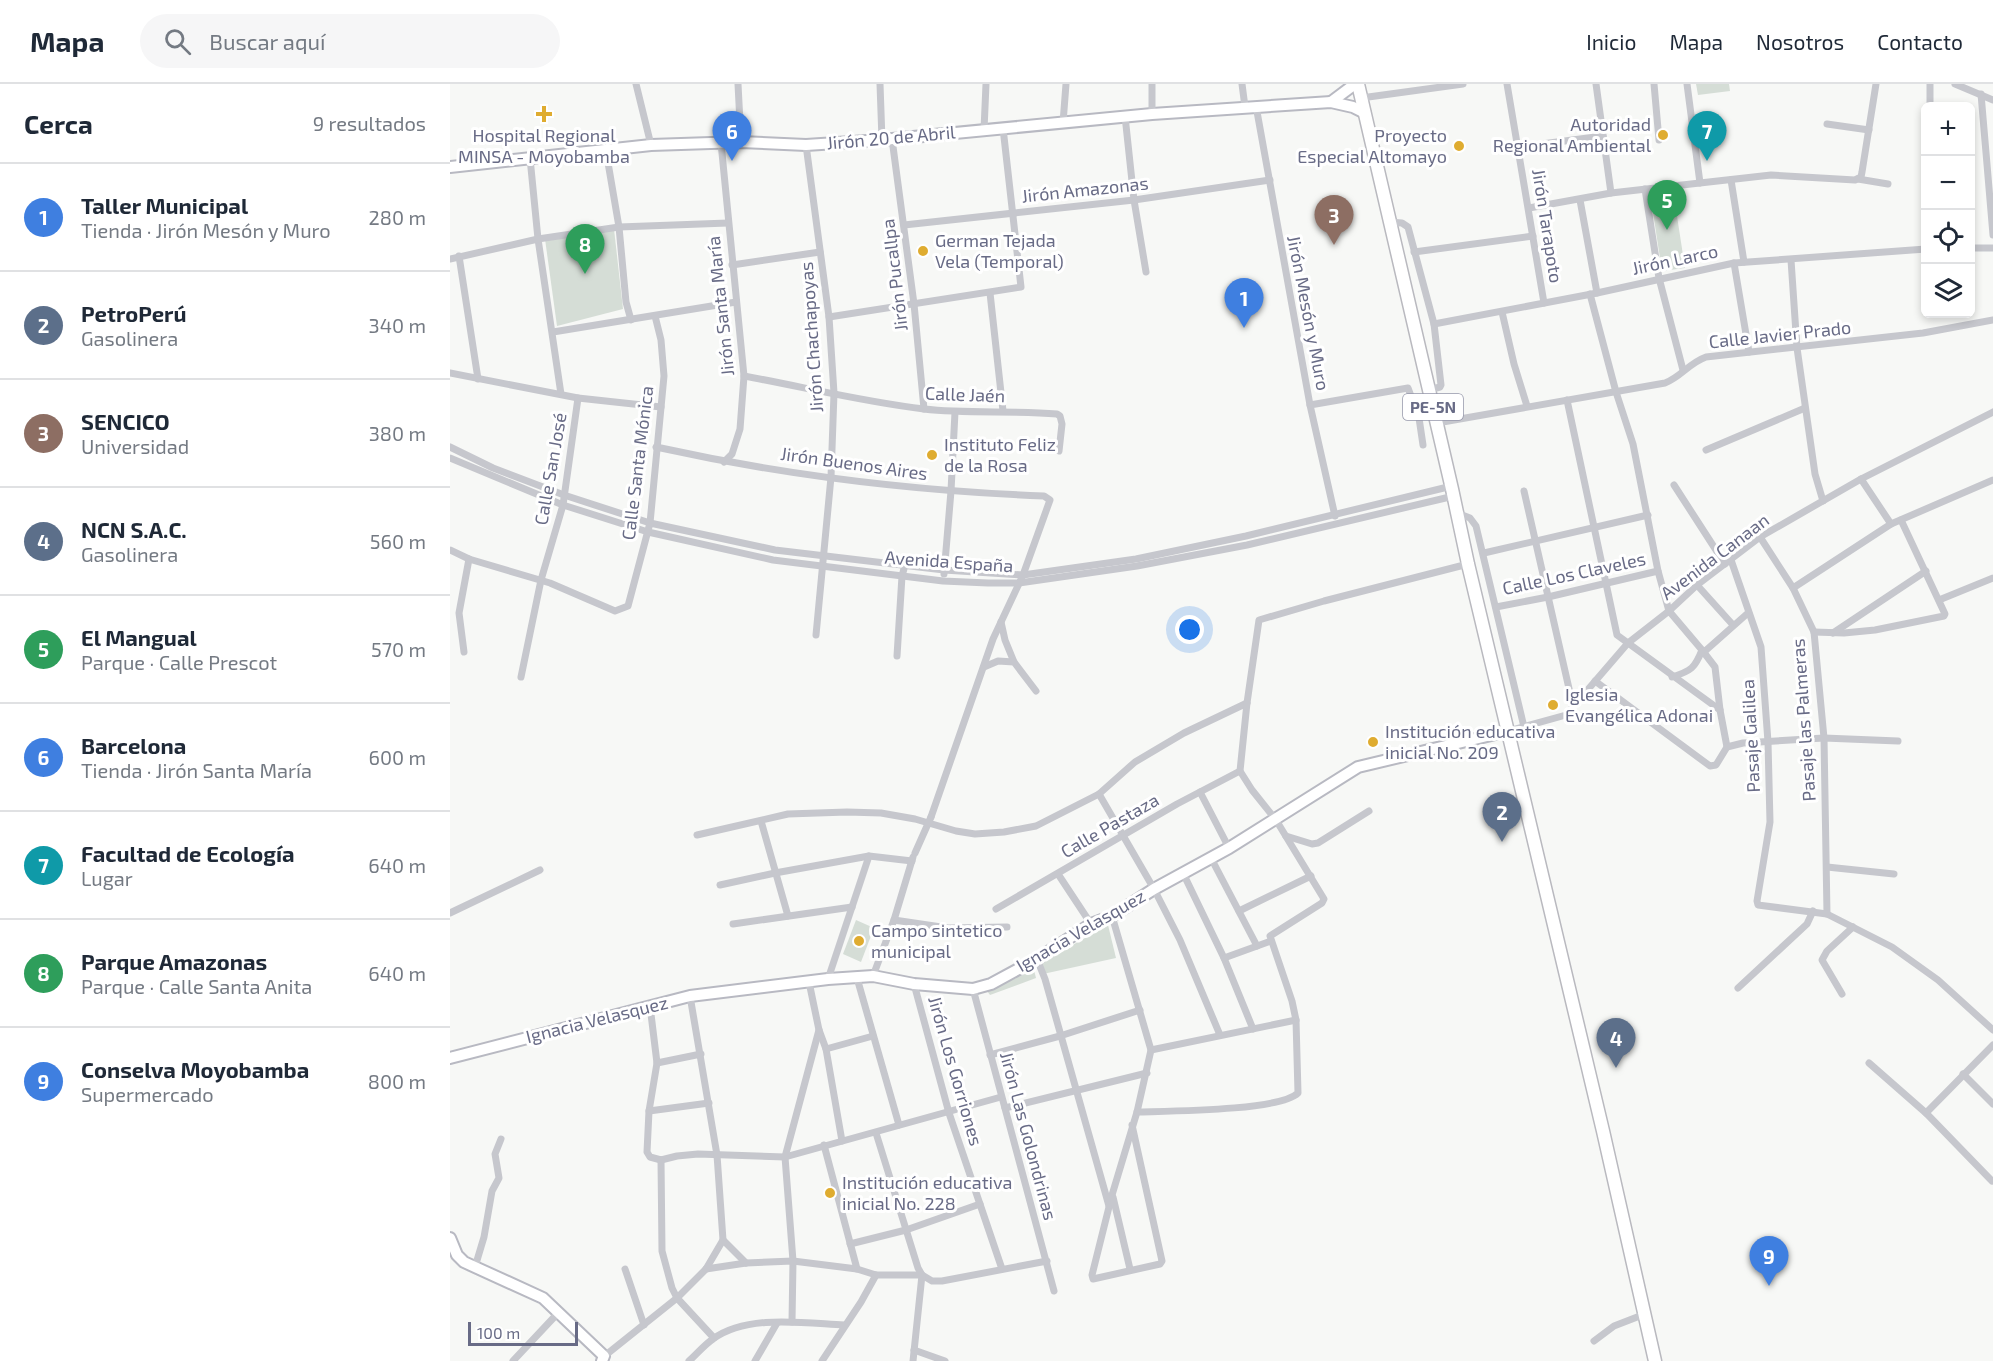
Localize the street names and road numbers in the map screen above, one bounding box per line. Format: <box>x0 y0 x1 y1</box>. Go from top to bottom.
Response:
street label: Jirón 20 de Abril <box>826 120 957 154</box>
street label: Jirón Tarapoto <box>1528 167 1568 285</box>
street label: Jirón Amazonas <box>1020 171 1149 207</box>
street label: Jirón Pucallpa <box>876 218 912 332</box>
street label: Jirón Mesón y Muro <box>1283 233 1335 392</box>
street label: Jirón Santa María <box>702 235 738 377</box>
street label: Jirón Larco <box>1630 239 1720 279</box>
street label: Jirón Chachapoyas <box>795 261 827 413</box>
street label: Calle Javier Prado <box>1708 316 1852 352</box>
street label: Calle Jaén <box>925 382 1006 406</box>
street label: Calle Santa Mónica <box>617 384 657 541</box>
road number: PE-5N <box>1403 394 1463 420</box>
street label: Calle San José <box>529 411 571 527</box>
street label: Jirón Buenos Aires <box>779 442 929 484</box>
street label: Avenida Canaan <box>1656 508 1773 604</box>
street label: Avenida España <box>884 546 1014 576</box>
street label: Calle Los Claveles <box>1500 547 1647 599</box>
street label: Pasaje las Palmeras <box>1786 638 1820 802</box>
street label: Pasaje Galilea <box>1736 679 1764 793</box>
street label: Calle Pastaza <box>1056 788 1163 862</box>
street label: Ignacia Velasquez <box>1012 884 1149 976</box>
street label: Ignacia Velasquez <box>524 991 670 1047</box>
street label: Jirón Los Gorriones <box>924 993 988 1148</box>
street label: Jirón Las Golondrinas <box>996 1049 1062 1222</box>

